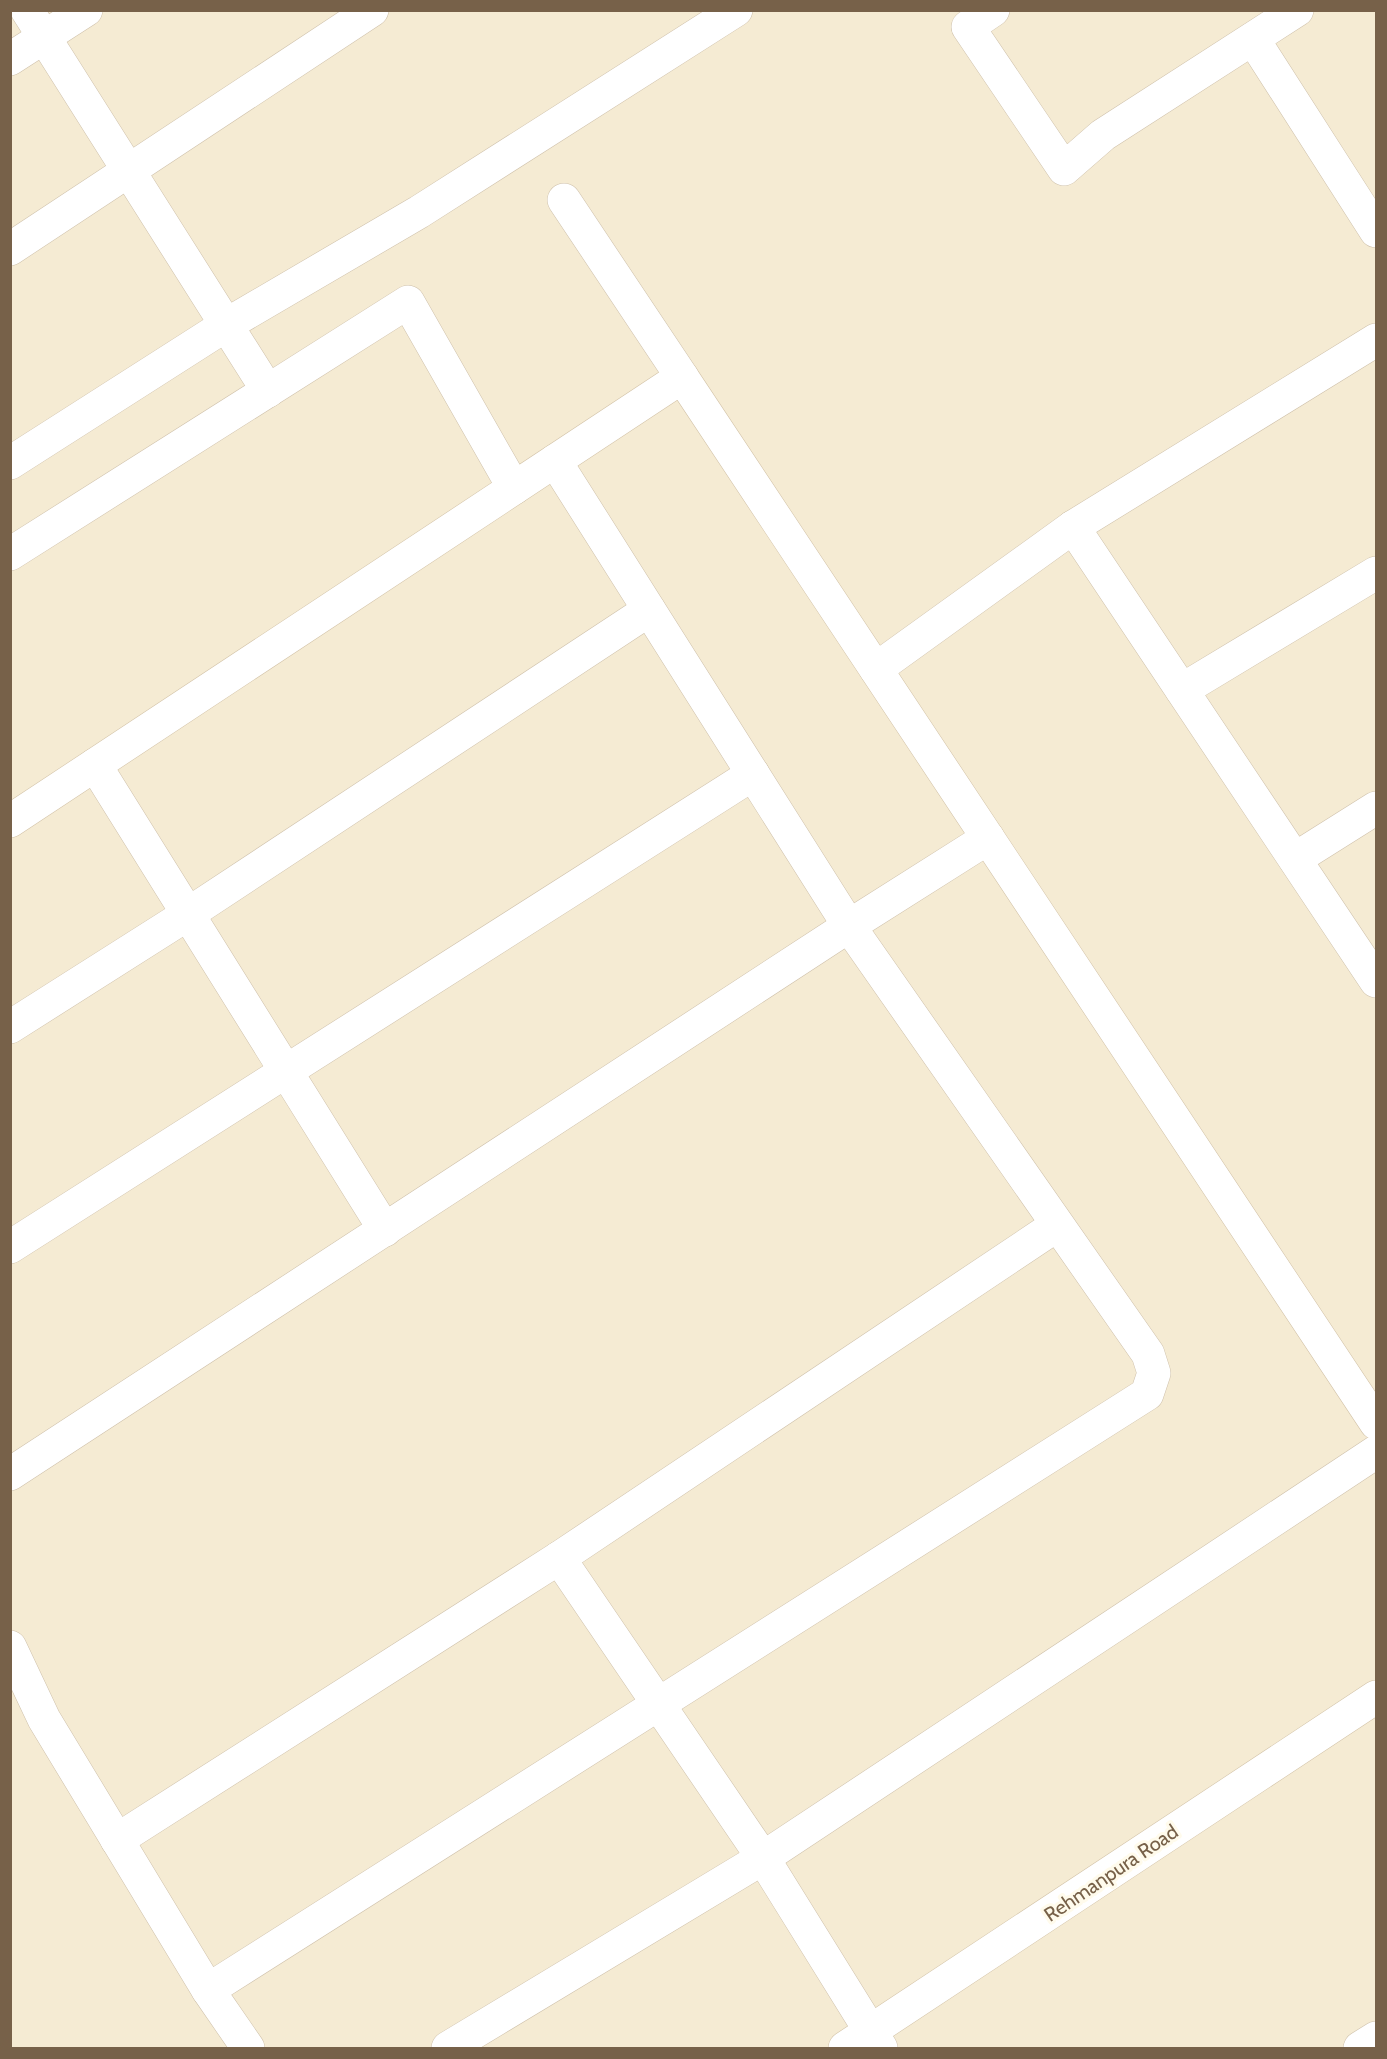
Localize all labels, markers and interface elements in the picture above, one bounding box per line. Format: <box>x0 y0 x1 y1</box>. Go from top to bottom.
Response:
street label: Rehmanpura Road <box>1039 1819 1183 1927</box>

